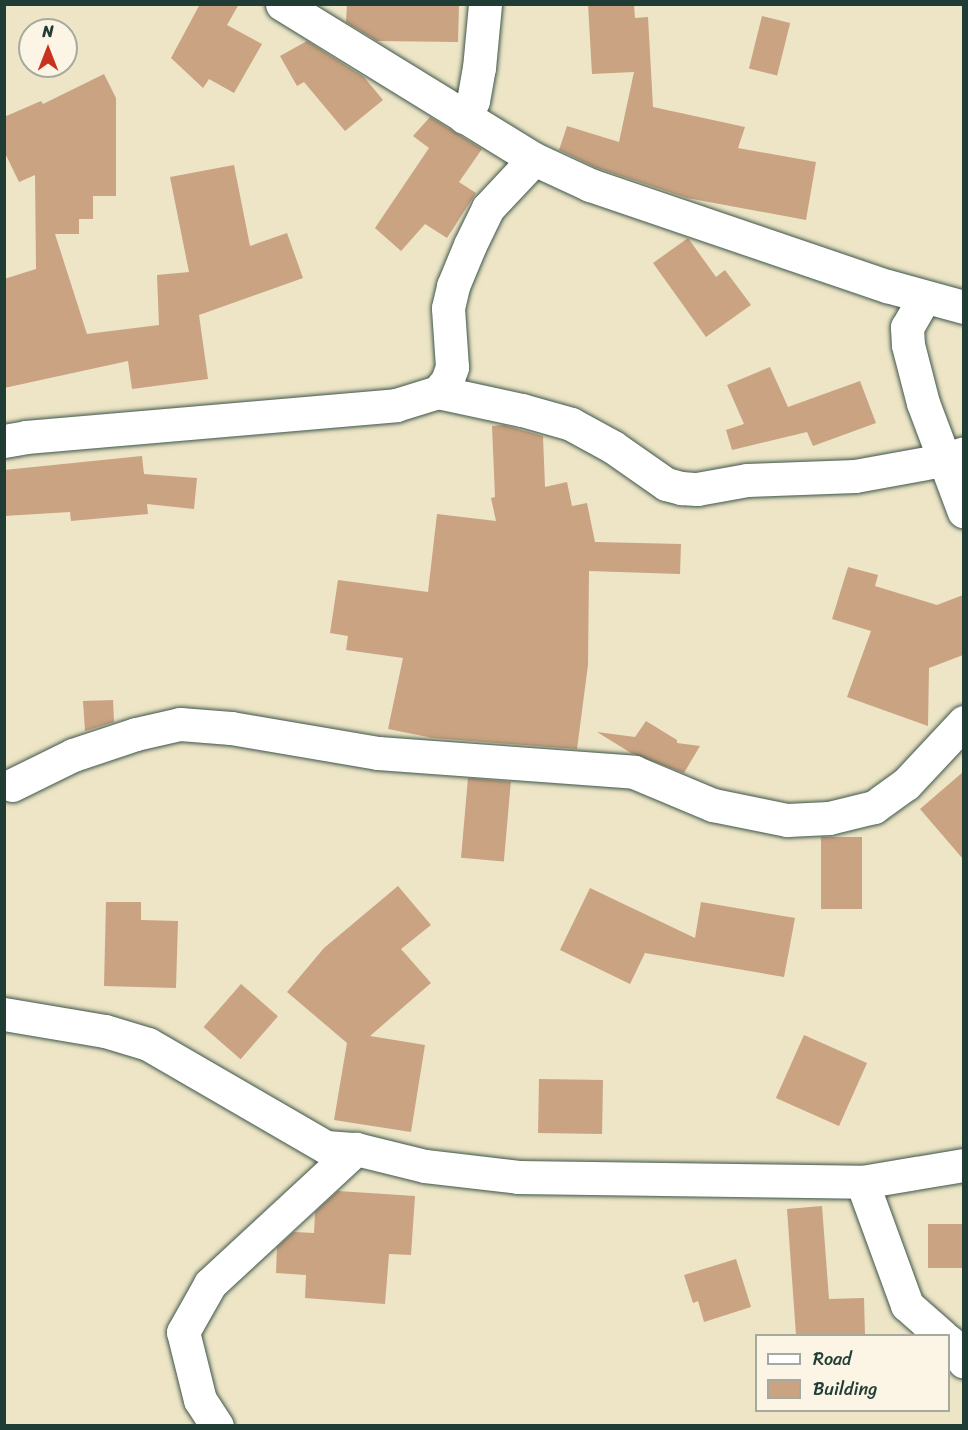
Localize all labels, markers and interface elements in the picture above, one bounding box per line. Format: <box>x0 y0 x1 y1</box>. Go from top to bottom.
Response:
text: N <box>42 17 54 46</box>
north arrow <box>18 18 78 78</box>
legend <box>755 1334 950 1412</box>
text: Road <box>813 1343 852 1375</box>
text: Building <box>813 1373 877 1405</box>

